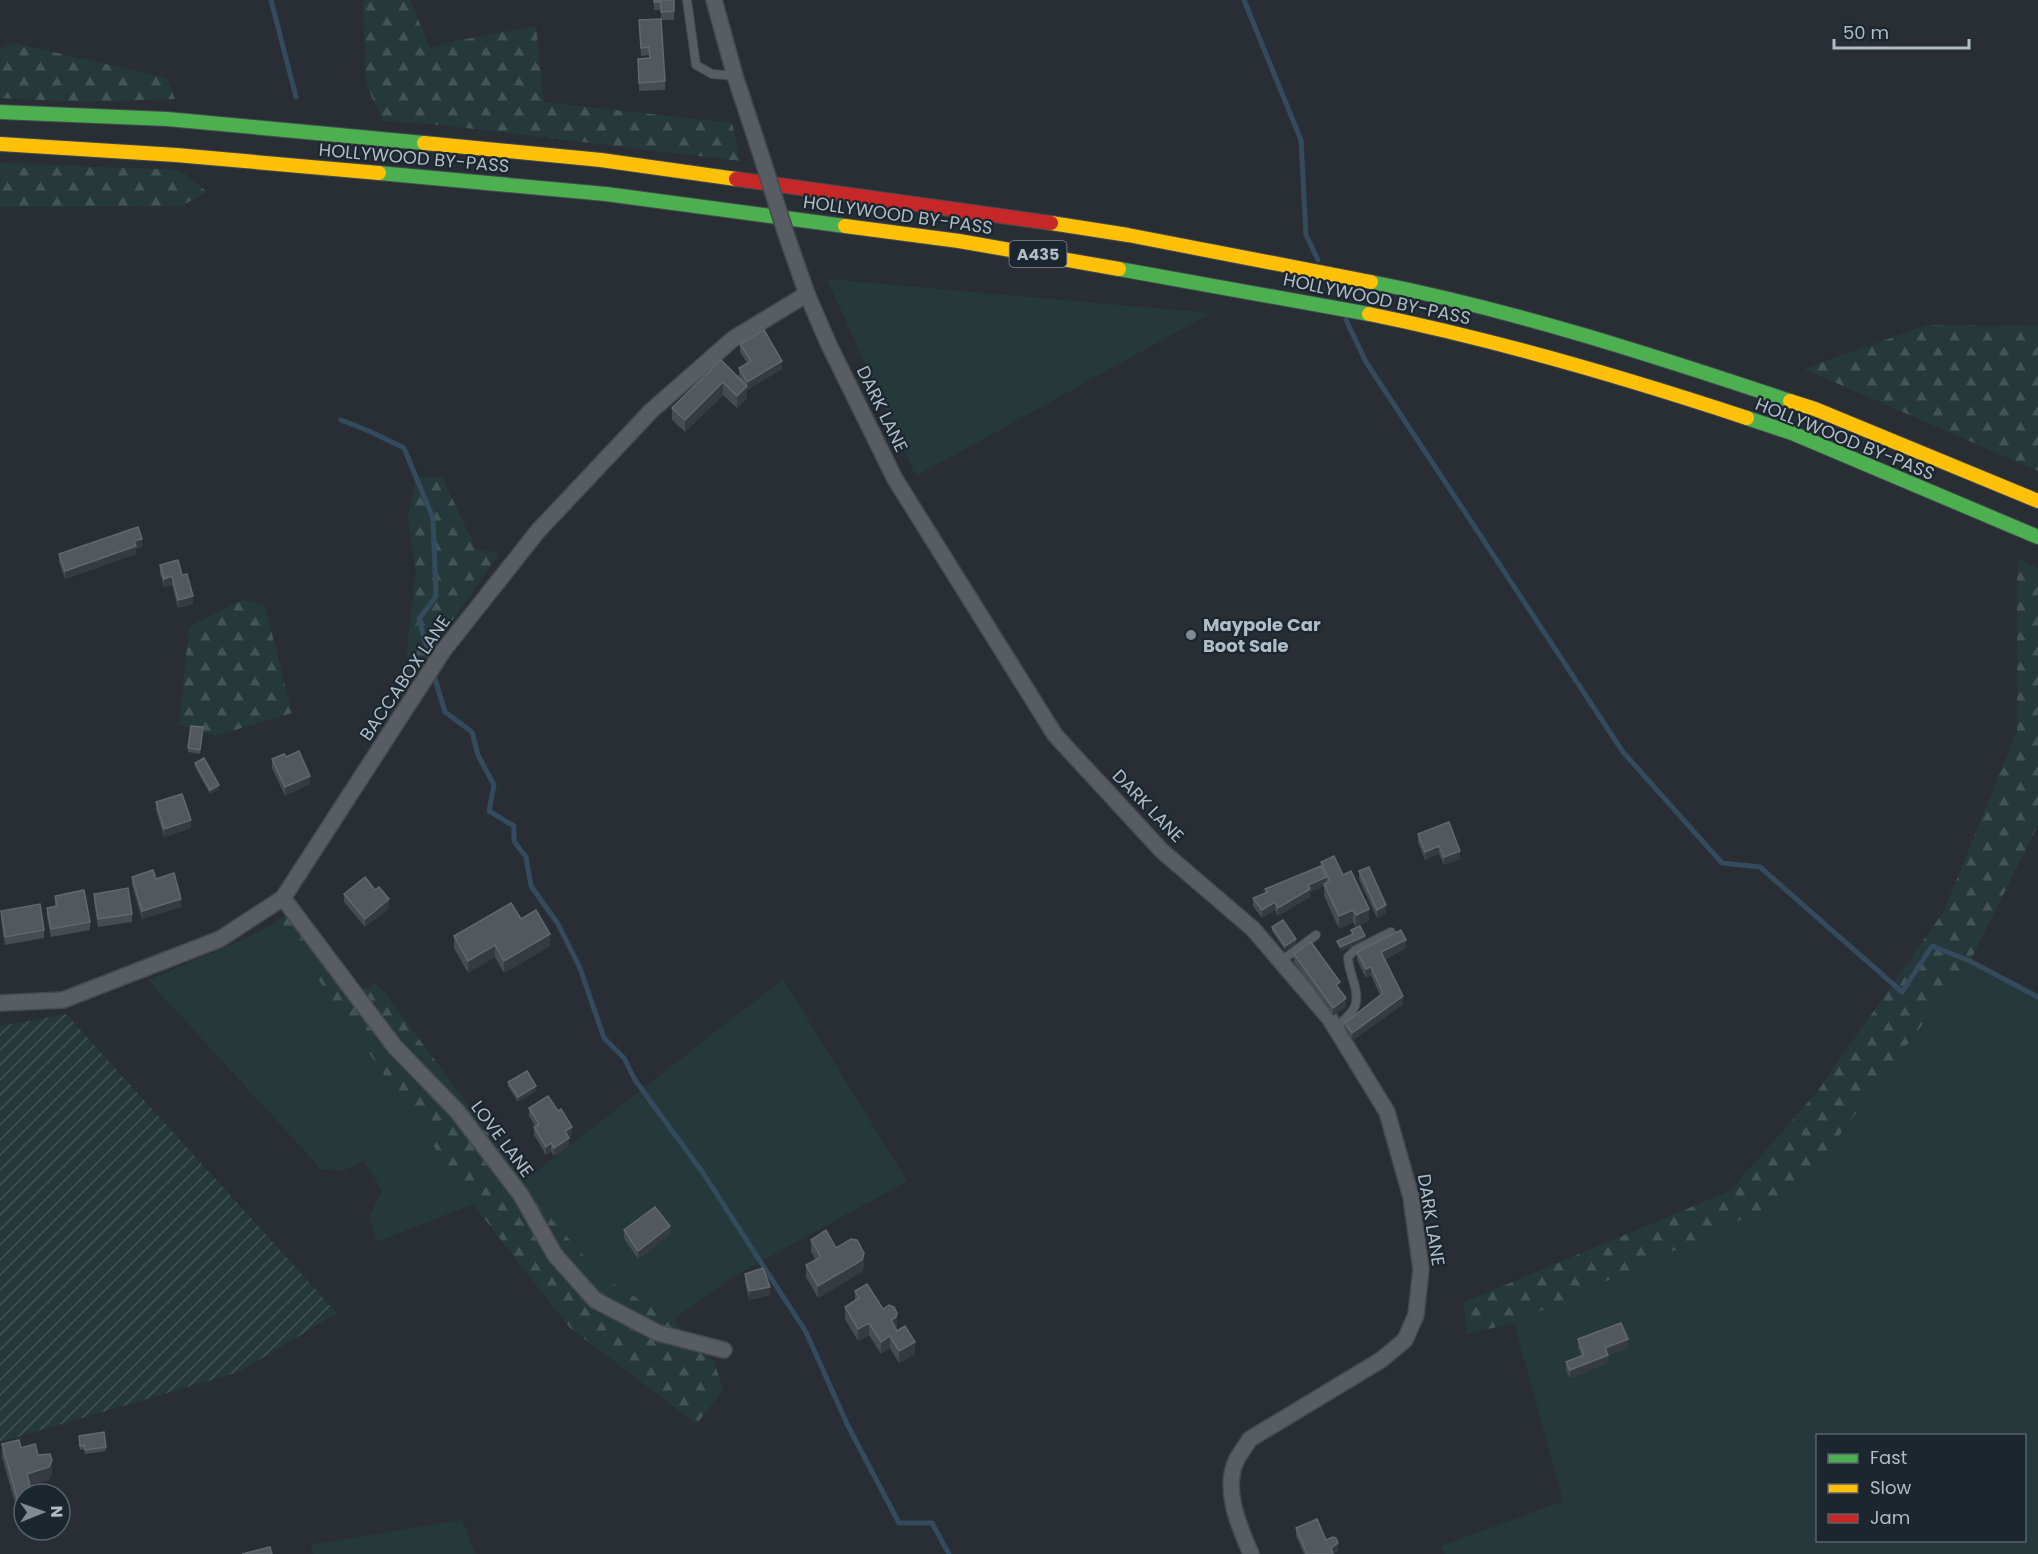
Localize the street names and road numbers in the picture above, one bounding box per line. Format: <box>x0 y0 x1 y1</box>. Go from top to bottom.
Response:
street label: HOLLYWOOD BY-PASS <box>318 137 510 178</box>
street label: HOLLYWOOD BY-PASS <box>802 189 994 240</box>
road number: A435 <box>1010 241 1066 267</box>
street label: HOLLYWOOD BY-PASS <box>1281 266 1473 331</box>
street label: DARK LANE <box>851 361 914 456</box>
street label: HOLLYWOOD BY-PASS <box>1752 391 1939 486</box>
street label: BACCABOX LANE <box>353 610 456 745</box>
street label: DARK LANE <box>1107 763 1190 848</box>
street label: LOVE LANE <box>465 1095 539 1182</box>
street label: DARK LANE <box>1412 1172 1451 1268</box>

